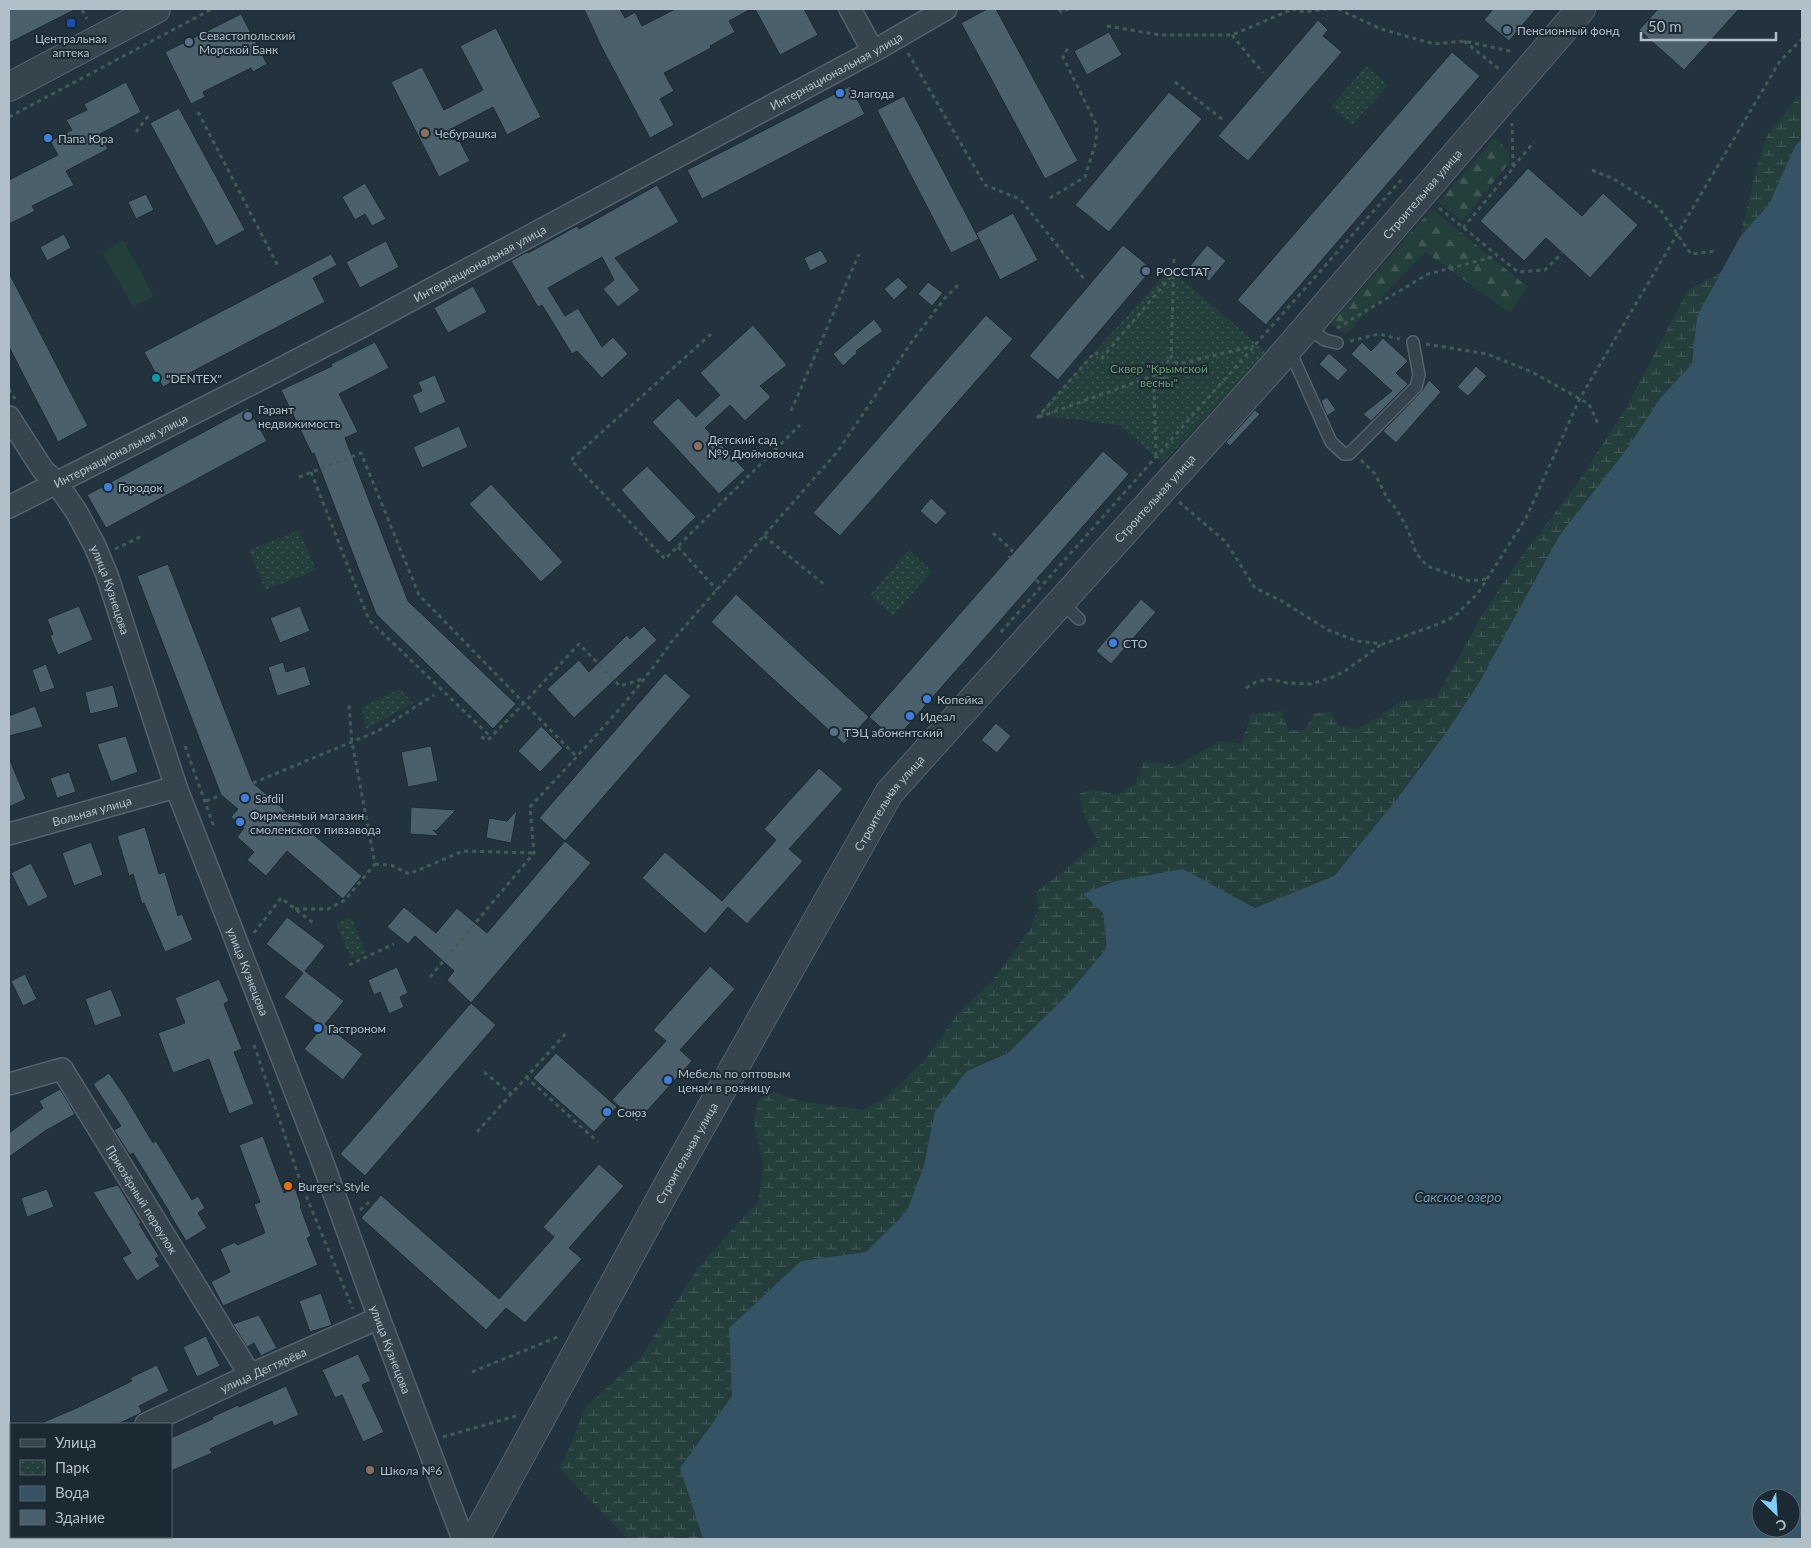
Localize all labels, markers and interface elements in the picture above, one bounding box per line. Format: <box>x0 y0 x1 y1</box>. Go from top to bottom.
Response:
scale bar <box>1641 10 1776 42</box>
marker: Центральная аптека <box>65 17 77 29</box>
text: 50 m <box>1648 17 1682 35</box>
place label: Пенсионный фонд <box>1517 23 1620 38</box>
marker: Пенсионный фонд <box>1501 24 1513 36</box>
place label: Севастопольский Морской Банк <box>199 28 296 57</box>
street label: Интернациональная улица <box>767 29 905 113</box>
place label: Центральная аптека <box>35 31 107 60</box>
marker: Севастопольский Морской Банк <box>183 36 195 48</box>
place label: Злагода <box>850 86 894 101</box>
marker: Злагода <box>834 87 846 99</box>
place label: Чебурашка <box>435 126 497 141</box>
marker: Чебурашка <box>419 127 431 139</box>
place label: Папа Юра <box>58 131 114 146</box>
marker: Папа Юра <box>42 132 54 144</box>
street label: Строительная улица <box>1379 146 1465 242</box>
street label: Интернациональная улица <box>411 221 548 305</box>
place label: РОССТАТ <box>1156 264 1209 279</box>
marker: РОССТАТ <box>1140 265 1152 277</box>
park label: Сквер "Крымской весны" <box>1110 361 1208 390</box>
place label: "DENTEX" <box>166 371 222 386</box>
marker: "DENTEX" <box>150 372 162 384</box>
place label: Гарант недвижимость <box>258 402 341 431</box>
street label: Интернациональная улица <box>51 410 190 491</box>
marker: Гарант недвижимость <box>242 410 254 422</box>
place label: Детский сад №9 Дюймовочка <box>708 432 804 461</box>
marker: Детский сад №9 Дюймовочка <box>692 440 704 452</box>
street label: Строительная улица <box>1111 451 1198 545</box>
place label: Городок <box>118 480 164 495</box>
marker: Городок <box>102 481 114 493</box>
street label: улица Кузнецова <box>88 543 133 636</box>
place label: СТО <box>1123 636 1148 651</box>
marker: СТО <box>1107 637 1119 649</box>
place label: Копейка <box>937 692 984 707</box>
marker: Копейка <box>921 693 933 705</box>
place label: Идеал <box>920 709 956 724</box>
marker: Идеал <box>904 710 916 722</box>
place label: ТЭЦ абонентский <box>844 725 943 740</box>
marker: ТЭЦ абонентский <box>828 726 840 738</box>
street label: Строительная улица <box>850 752 927 853</box>
place label: Safdil <box>255 791 284 806</box>
street label: Вольная улица <box>50 792 133 829</box>
marker: Safdil <box>239 792 251 804</box>
place label: Фирменный магазин смоленского пивзавода <box>250 808 381 837</box>
marker: Фирменный магазин смоленского пивзавода <box>234 816 246 828</box>
street label: улица Кузнецова <box>224 925 272 1018</box>
place label: Гастроном <box>328 1021 386 1036</box>
marker: Гастроном <box>312 1022 324 1034</box>
place label: Мебель по оптовым ценам в розницу <box>678 1066 790 1095</box>
marker: Мебель по оптовым ценам в розницу <box>662 1074 674 1086</box>
street label: Строительная улица <box>652 1100 721 1206</box>
place label: Союз <box>617 1105 646 1120</box>
marker: Союз <box>601 1106 613 1118</box>
street label: Приозёрный переулок <box>103 1142 181 1257</box>
place label: Burger's Style <box>298 1179 370 1194</box>
marker: Burger's Style <box>282 1180 294 1192</box>
water label: Сакское озеро <box>1414 1188 1502 1205</box>
street label: улица Кузнецова <box>367 1303 415 1396</box>
street label: улица Дегтярёва <box>217 1344 308 1396</box>
legend <box>10 1423 172 1538</box>
text: Улица <box>55 1433 96 1451</box>
text: Парк <box>55 1458 90 1476</box>
place label: Школа №6 <box>380 1463 442 1478</box>
marker: Школа №6 <box>364 1464 376 1476</box>
text: Вода <box>55 1483 90 1501</box>
north arrow <box>1751 1488 1801 1538</box>
text: Здание <box>55 1508 105 1526</box>
text: С <box>1773 1516 1789 1535</box>

